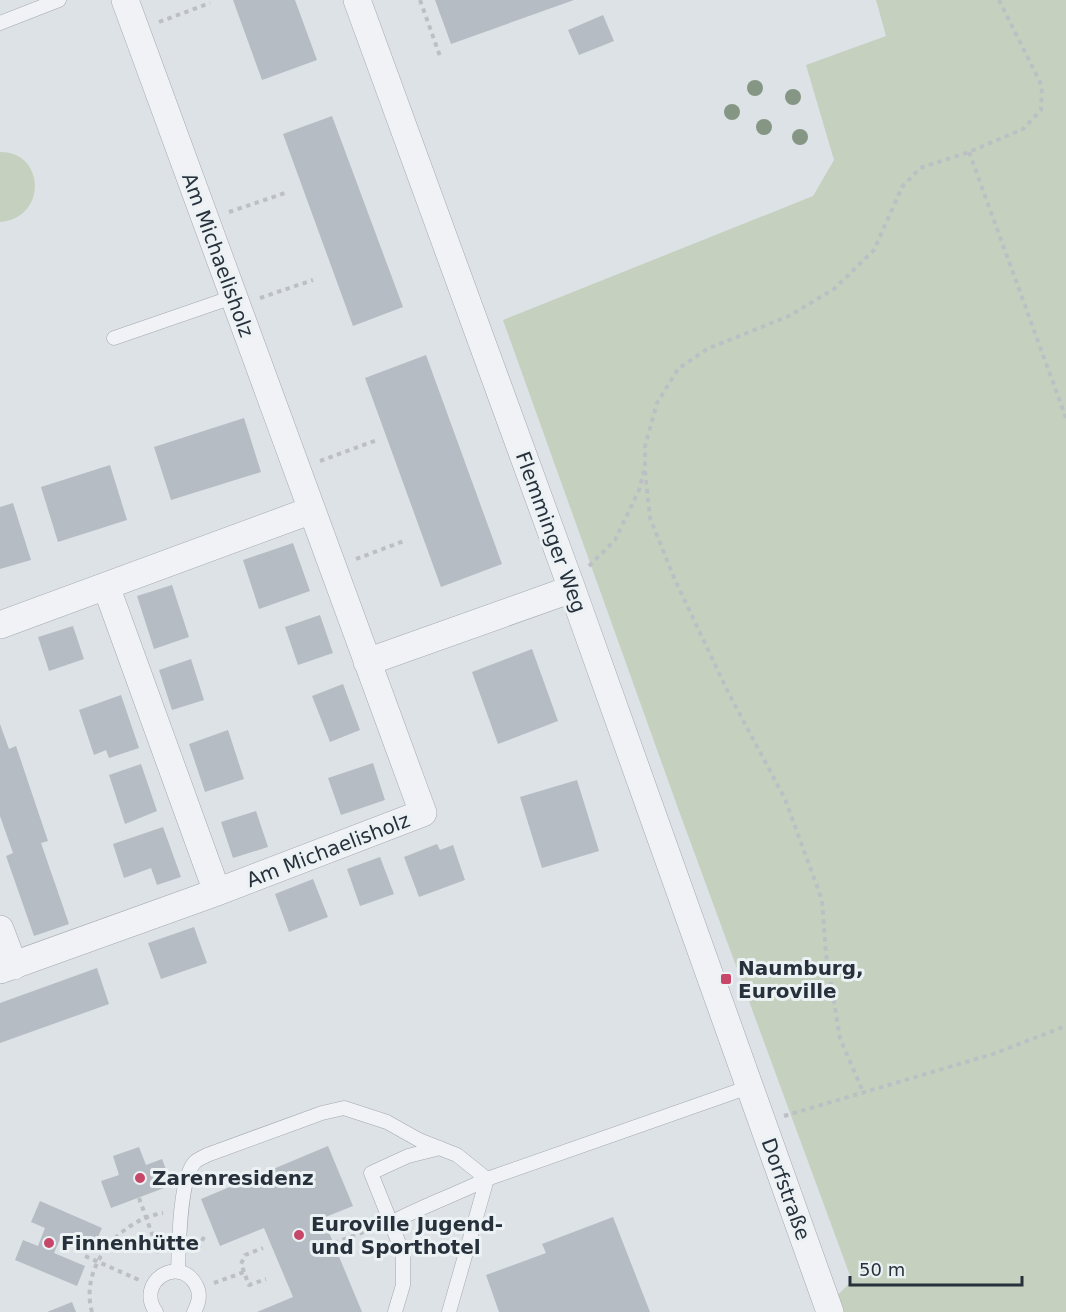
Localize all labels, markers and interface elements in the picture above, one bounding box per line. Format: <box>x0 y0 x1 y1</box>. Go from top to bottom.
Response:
street label: Am Michaelisholz <box>177 170 259 340</box>
street label: Flemminger Weg <box>511 448 591 616</box>
street label: Am Michaelisholz <box>243 808 413 892</box>
place label: Naumburg, Euroville <box>738 956 864 1003</box>
marker: Naumburg, Euroville <box>719 972 733 986</box>
street label: Dorfstraße <box>757 1135 815 1243</box>
place label: Zarenresidenz <box>152 1166 314 1190</box>
marker: Zarenresidenz <box>133 1171 147 1185</box>
place label: Euroville Jugend- und Sporthotel <box>311 1212 503 1259</box>
marker: Euroville Jugend- und Sporthotel <box>292 1228 306 1242</box>
place label: Finnenhütte <box>61 1231 199 1255</box>
marker: Finnenhütte <box>42 1236 56 1250</box>
scale bar <box>850 1249 1022 1287</box>
text: 50 m <box>859 1259 905 1280</box>

